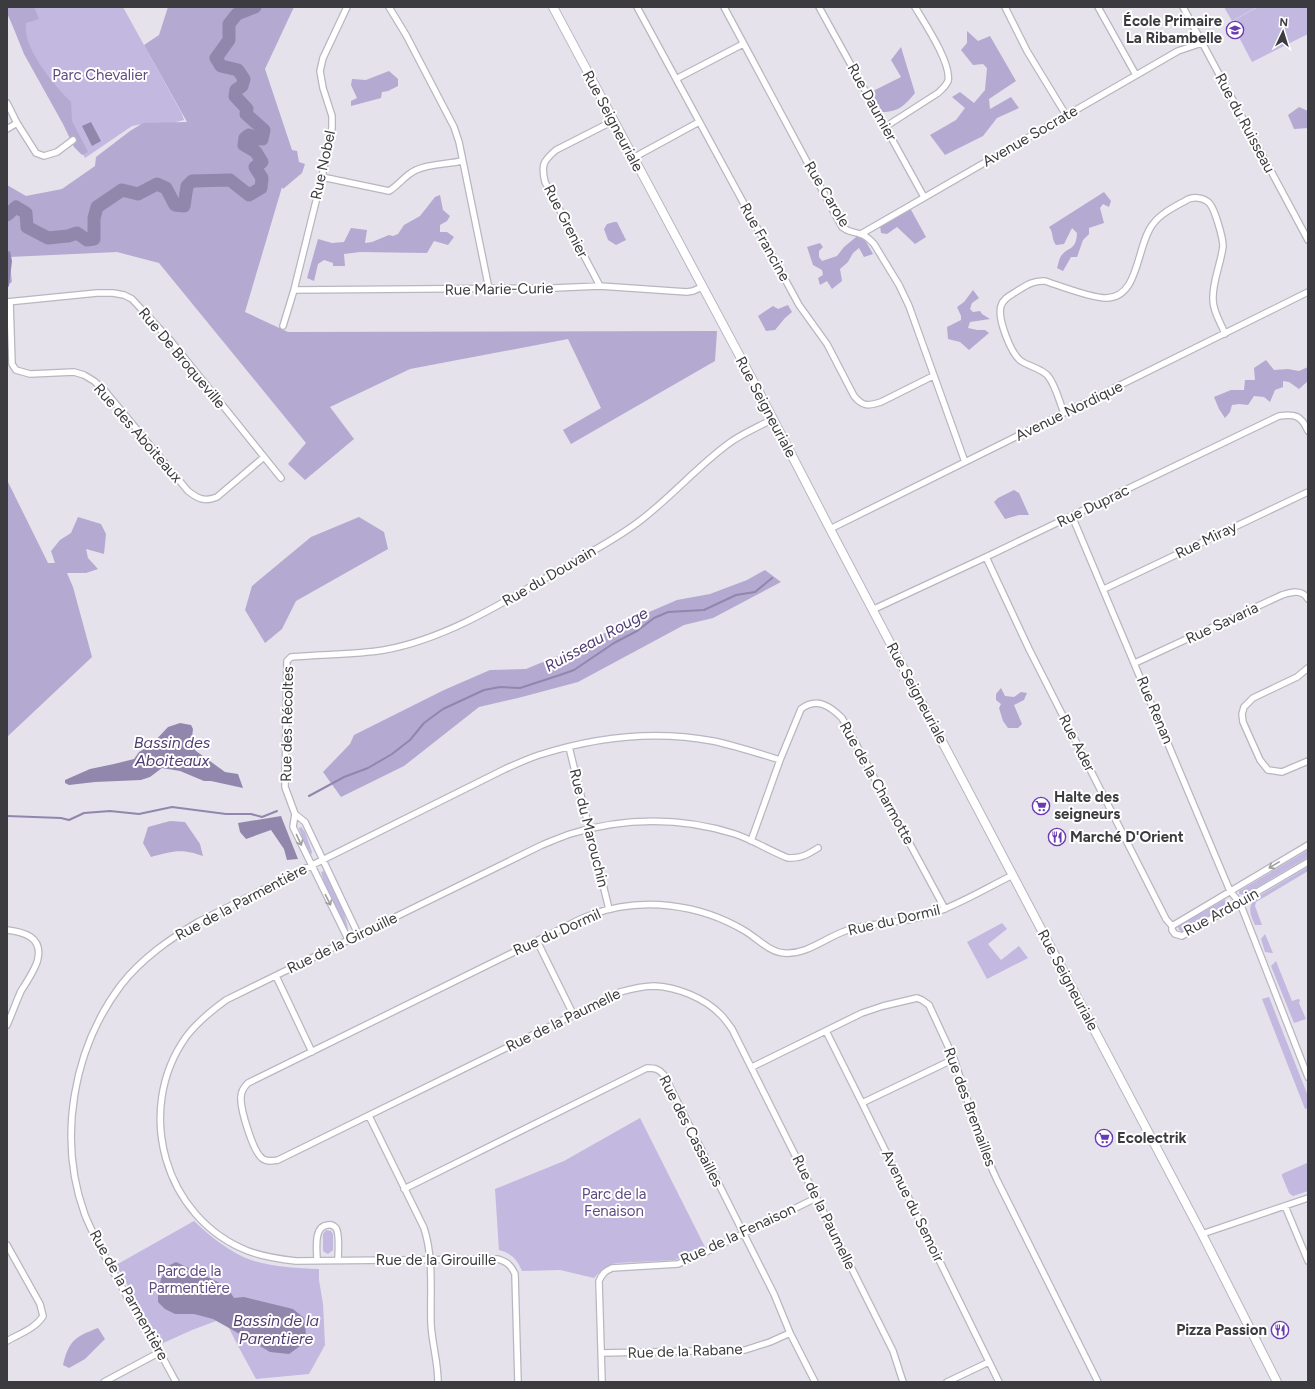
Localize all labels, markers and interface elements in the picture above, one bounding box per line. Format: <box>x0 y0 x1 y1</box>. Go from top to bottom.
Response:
place label: École Primaire La Ribambelle <box>1123 12 1223 47</box>
north arrow <box>1263 12 1303 52</box>
text: N <box>1279 16 1288 29</box>
school or university icon: École Primaire La Ribambelle <box>1225 20 1245 40</box>
street label: Rue Daumier <box>843 60 901 144</box>
park label: Parc Chevalier <box>52 66 148 84</box>
street label: Rue Seigneuriale <box>579 67 647 175</box>
street label: Rue du Ruisseau <box>1211 70 1279 176</box>
street label: Avenue Socrate <box>979 101 1081 171</box>
street label: Rue Nobel <box>307 129 339 201</box>
street label: Rue Carole <box>800 158 854 230</box>
street label: Rue Grenier <box>540 182 592 260</box>
street label: Rue Francine <box>736 200 794 284</box>
street label: Rue Marie-Curie <box>444 279 554 299</box>
street label: Rue De Broqueville <box>135 304 229 412</box>
street label: Rue Seigneuriale <box>732 353 800 461</box>
street label: Avenue Nordique <box>1012 377 1126 445</box>
street label: Rue des Aboiteaux <box>90 380 186 486</box>
street label: Rue Duprac <box>1054 481 1132 531</box>
street label: Rue Miray <box>1172 517 1240 563</box>
street label: Rue du Douvain <box>499 542 599 610</box>
street label: Rue Savaria <box>1183 598 1261 648</box>
water label: Ruisseau Rouge <box>541 603 651 676</box>
street label: Rue Seigneuriale <box>883 639 951 747</box>
street label: Rue des Récoltes <box>277 666 297 782</box>
street label: Rue Renan <box>1133 674 1177 746</box>
street label: Rue Ader <box>1055 711 1099 775</box>
street label: Rue de la Charmotte <box>836 718 918 848</box>
water label: Bassin des Aboiteaux <box>134 733 211 770</box>
street label: Rue du Marouchin <box>566 767 612 889</box>
place label: Halte des seigneurs <box>1054 788 1120 823</box>
supermarket icon: Halte des seigneurs <box>1031 796 1051 816</box>
restaurant icon: Marché D'Orient <box>1047 827 1067 847</box>
place label: Marché D'Orient <box>1070 828 1184 846</box>
one-way arrow <box>296 834 303 846</box>
street label: Rue de la Parmentière <box>172 860 310 944</box>
one-way arrow <box>1268 861 1280 869</box>
street label: Rue Ardouin <box>1181 884 1261 940</box>
one-way arrow <box>325 894 332 906</box>
street label: Rue du Dormil <box>846 901 942 939</box>
street label: Rue du Dormil <box>510 905 604 959</box>
street label: Rue de la Girouille <box>284 909 400 977</box>
street label: Rue Seigneuriale <box>1034 926 1102 1034</box>
street label: Rue de la Paumelle <box>503 984 623 1056</box>
street label: Rue des Bremailles <box>940 1045 1000 1169</box>
street label: Rue des Cassailles <box>655 1072 727 1190</box>
supermarket icon: Ecolectrik <box>1094 1128 1114 1148</box>
place label: Ecolectrik <box>1117 1129 1187 1147</box>
street label: Avenue du Semoir <box>878 1147 948 1265</box>
street label: Rue de la Paumelle <box>788 1152 860 1272</box>
park label: Parc de la Fenaison <box>582 1185 646 1220</box>
street label: Rue de la Fenaison <box>678 1199 798 1269</box>
street label: Rue de la Parmentière <box>86 1227 172 1363</box>
street label: Rue de la Girouille <box>376 1251 496 1269</box>
park label: Parc de la Parmentière <box>148 1262 230 1297</box>
water label: Bassin de la Parentiere <box>233 1311 319 1348</box>
restaurant icon: Pizza Passion <box>1270 1320 1290 1340</box>
place label: Pizza Passion <box>1176 1321 1267 1339</box>
street label: Rue de la Rabane <box>627 1340 743 1362</box>

